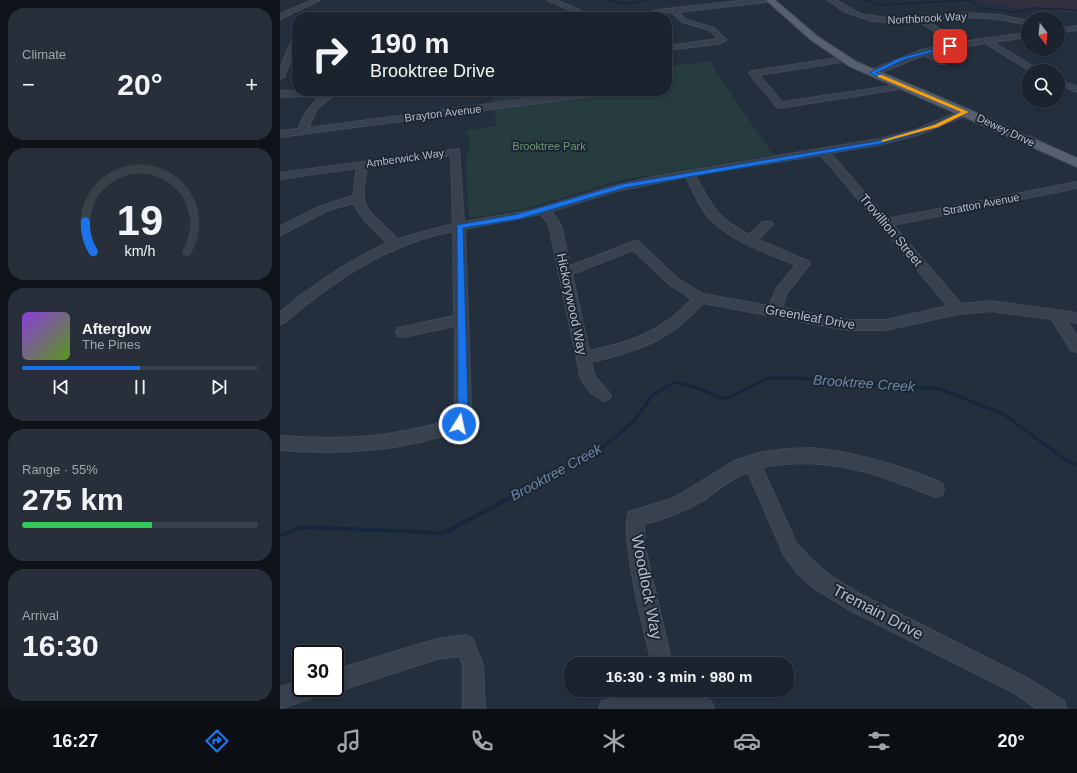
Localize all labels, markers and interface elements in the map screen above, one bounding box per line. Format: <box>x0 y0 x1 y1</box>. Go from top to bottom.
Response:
street label: Northbrook Way <box>887 10 967 26</box>
north arrow <box>1021 12 1065 56</box>
map controls <box>1021 12 1065 108</box>
icon: right <box>304 28 356 80</box>
text: 190 m <box>370 28 449 59</box>
pin <box>933 29 967 63</box>
icon: arrive <box>939 35 961 57</box>
text: Climate <box>22 47 66 62</box>
text: Brooktree Drive <box>370 61 495 81</box>
button: search <box>1021 64 1065 108</box>
text: 20° <box>117 68 163 101</box>
text: − <box>22 72 35 97</box>
text: + <box>245 72 258 97</box>
street label: Brayton Avenue <box>404 102 482 124</box>
street label: Dewey Drive <box>975 111 1037 149</box>
park label: Brooktree Park <box>512 140 586 152</box>
street label: Amberwick Way <box>365 147 445 169</box>
street label: Trovillion Street <box>856 191 926 270</box>
street label: Stratton Avenue <box>942 191 1020 217</box>
text: 19 <box>117 197 163 244</box>
text: km/h <box>125 243 156 259</box>
street label: Hickorywood Way <box>554 252 590 357</box>
street label: Greenleaf Drive <box>764 302 856 332</box>
text: Afterglow <box>82 320 151 337</box>
text: The Pines <box>82 337 141 352</box>
water label: Brooktree Creek <box>813 371 916 395</box>
icon: previous <box>50 376 72 398</box>
icon: pause <box>129 376 151 398</box>
icon: next <box>208 376 230 398</box>
position arrow <box>438 403 480 445</box>
water label: Brooktree Creek <box>508 440 605 504</box>
text: Range · 55% <box>22 462 98 477</box>
text: 275 km <box>22 483 124 516</box>
street label: Woodlock Way <box>629 533 665 641</box>
street label: Tremain Drive <box>830 581 926 643</box>
text: Arrival <box>22 608 59 623</box>
text: 16:30 <box>22 629 99 662</box>
speed limit sign: 30 <box>292 645 344 697</box>
text: 16:30 · 3 min · 980 m <box>606 668 752 685</box>
icon: directions <box>203 727 231 755</box>
icon: music <box>335 727 363 755</box>
icon: phone <box>468 727 496 755</box>
icon: climate <box>600 727 628 755</box>
icon: car <box>733 727 761 755</box>
icon: filters <box>865 727 893 755</box>
text: 16:27 <box>52 731 98 751</box>
text: 20° <box>997 731 1025 751</box>

